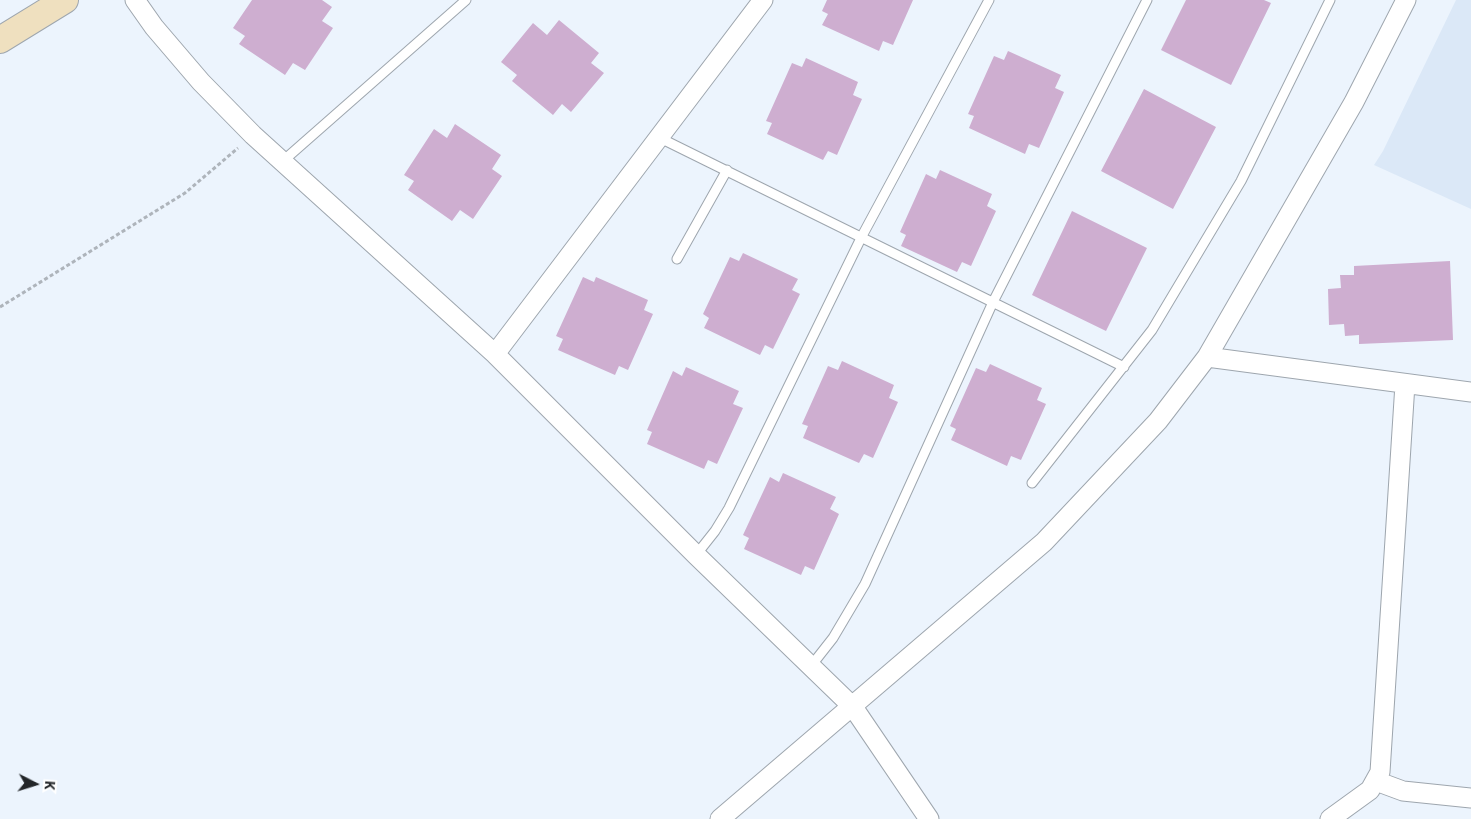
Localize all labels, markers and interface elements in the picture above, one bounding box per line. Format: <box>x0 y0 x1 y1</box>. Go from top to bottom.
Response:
north arrow <box>10 759 60 809</box>
text: K <box>41 780 60 791</box>

